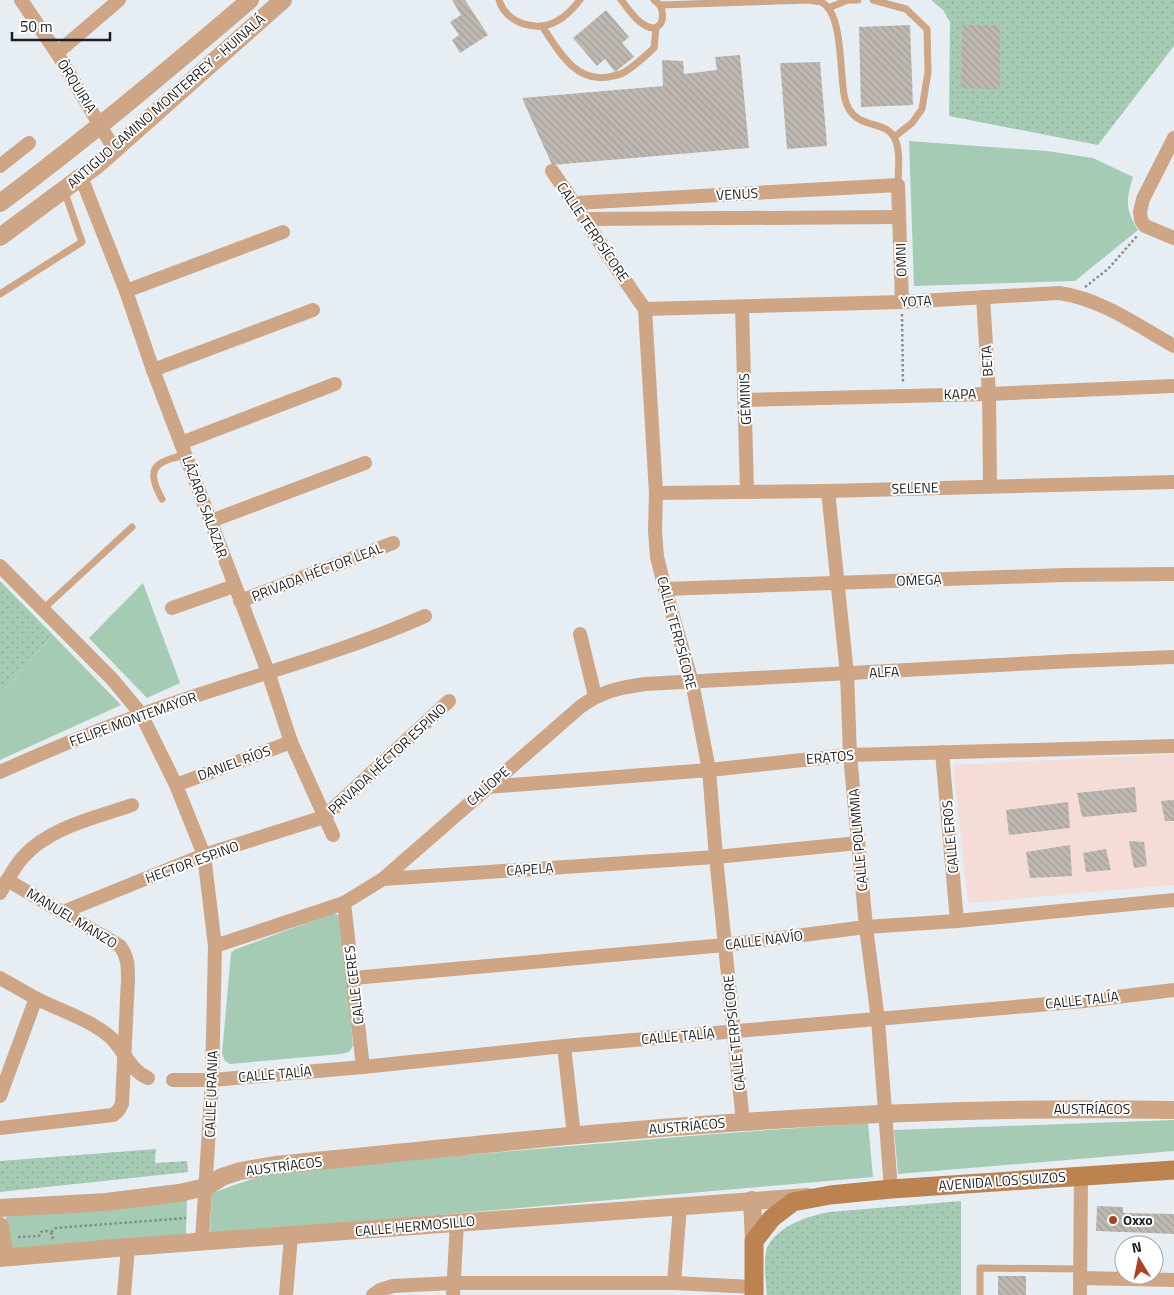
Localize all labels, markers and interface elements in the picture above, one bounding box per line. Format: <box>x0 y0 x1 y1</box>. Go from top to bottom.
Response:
street label: ANTIGUO CAMINO MONTERREY - HUINALÁ <box>62 8 270 193</box>
scale bar <box>12 10 110 42</box>
text: 50 m <box>20 15 53 38</box>
street label: ÒRQUIRIA <box>53 55 103 117</box>
street label: CALLE TERPSÍCORE <box>552 178 635 286</box>
street label: VENUS <box>715 182 758 205</box>
street label: OMNI <box>889 243 912 277</box>
street label: YOTA <box>900 289 933 312</box>
street label: BETA <box>975 344 998 377</box>
street label: GÉMINIS <box>733 373 756 425</box>
street label: KAPA <box>944 383 977 404</box>
street label: LÁZARO SALAZAR <box>177 453 234 561</box>
street label: SELENE <box>891 476 939 499</box>
street label: PRIVADA HÉCTOR LEAL <box>248 537 386 606</box>
street label: OMEGA <box>896 568 943 591</box>
street label: CALLE TERPSÍCORE <box>652 574 703 692</box>
street label: ALFA <box>868 660 900 683</box>
street label: FELIPE MONTEMAYOR <box>66 686 200 751</box>
street label: PRIVADA HÉCTOR ESPINO <box>323 698 451 819</box>
street label: DANIEL RÍOS <box>194 740 273 785</box>
street label: ERATOS <box>805 744 855 769</box>
street label: CALÍOPE <box>461 761 514 810</box>
street label: CALLE POLIMMIA <box>842 787 872 892</box>
street label: CALLE EROS <box>936 800 963 875</box>
street label: HECTOR ESPINO <box>142 835 242 888</box>
street label: CAPELA <box>506 856 555 881</box>
street label: MANUEL MANZO <box>23 882 122 953</box>
street label: CALLE NAVÍO <box>724 924 804 955</box>
street label: CALLE CERES <box>338 944 369 1026</box>
street label: CALLE TERPSÍCORE <box>717 974 750 1092</box>
street label: CALLE TALÍA <box>1044 985 1120 1014</box>
street label: CALLE TALÍA <box>640 1022 716 1049</box>
street label: CALLE URANIA <box>198 1049 223 1138</box>
street label: CALLE TALÍA <box>237 1060 313 1087</box>
street label: AUSTRÍACOS <box>1054 1098 1130 1119</box>
street label: AUSTRÍACOS <box>648 1112 726 1139</box>
street label: AUSTRÍACOS <box>245 1150 323 1181</box>
street label: AVENIDA LOS SUIZOS <box>938 1166 1066 1195</box>
place label: Oxxo <box>1123 1209 1153 1230</box>
street label: CALLE HERMOSILLO <box>354 1210 476 1241</box>
marker: Oxxo <box>1107 1214 1119 1226</box>
north arrow <box>1114 1235 1164 1285</box>
text: N <box>1130 1236 1143 1258</box>

